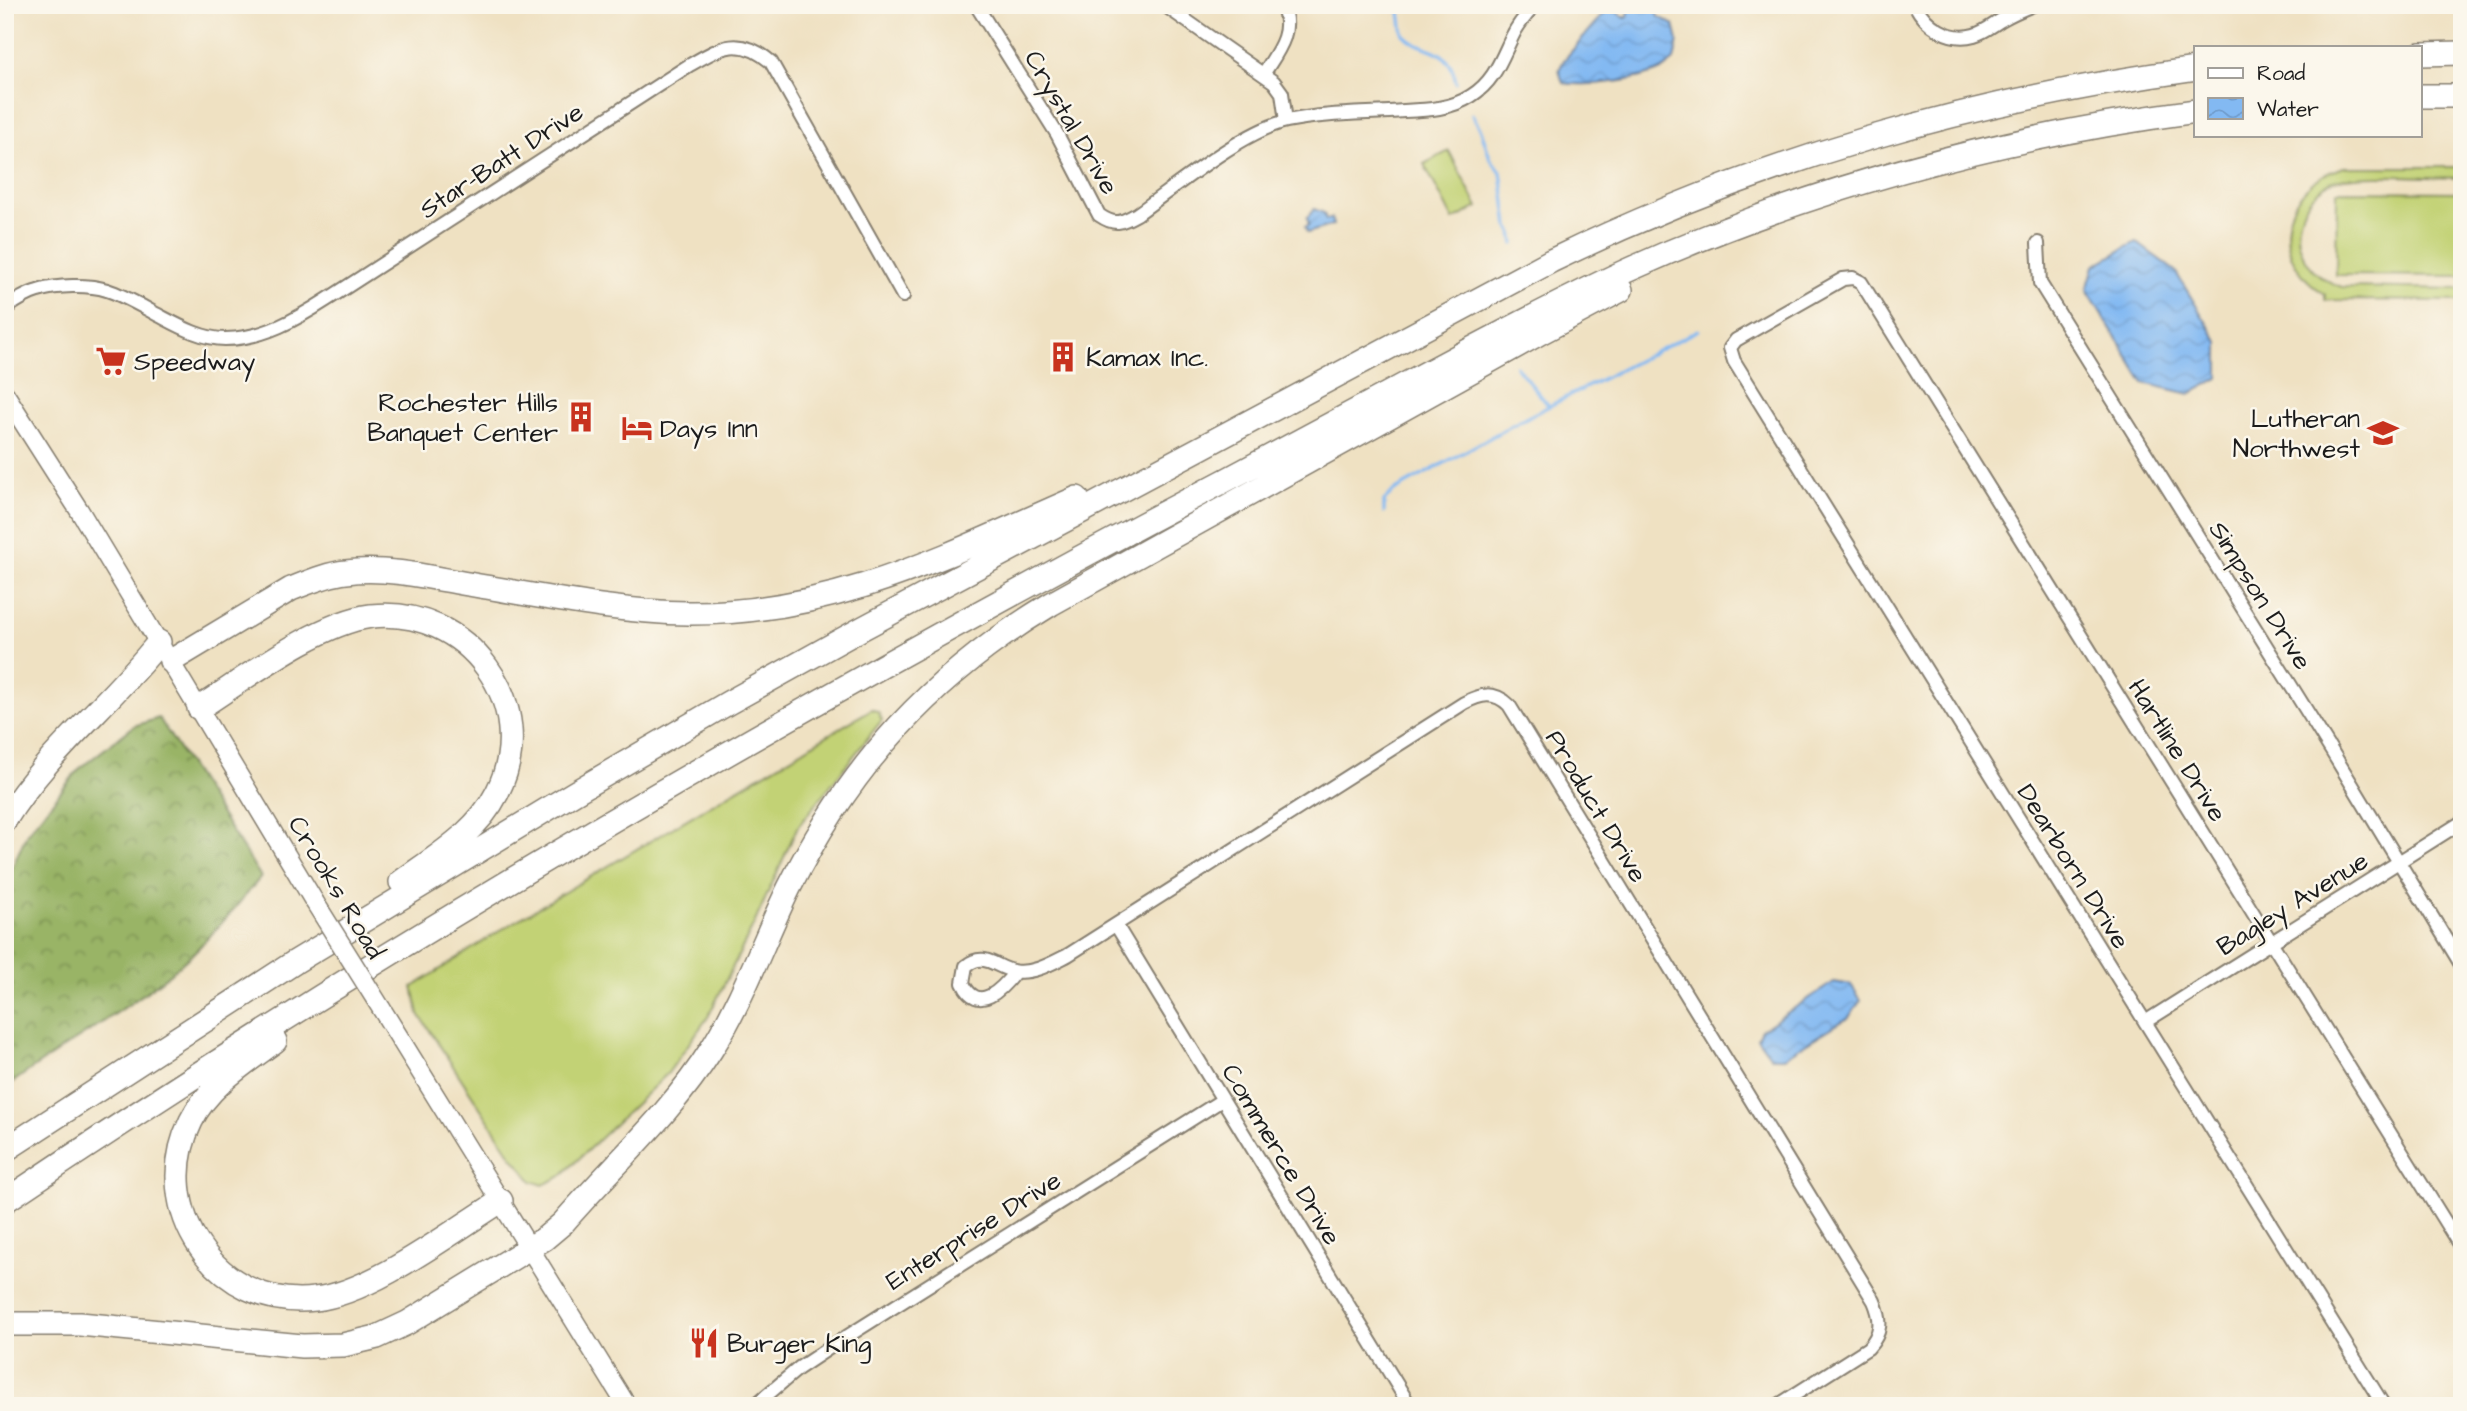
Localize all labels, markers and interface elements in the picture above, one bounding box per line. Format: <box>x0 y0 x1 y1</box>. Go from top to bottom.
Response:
street label: Crystal Drive <box>1014 44 1127 202</box>
legend <box>2194 46 2422 136</box>
text: Road <box>2257 59 2305 88</box>
street label: Star-Batt Drive <box>413 94 590 227</box>
text: Water <box>2257 95 2319 124</box>
building icon: Kamax Inc. <box>1046 340 1080 374</box>
place label: Kamax Inc. <box>1086 340 1208 376</box>
supermarket icon: Speedway <box>94 344 128 378</box>
place label: Speedway <box>134 344 255 382</box>
place label: Rochester Hills Banquet Center <box>367 385 558 451</box>
building icon: Rochester Hills Banquet Center <box>564 400 598 434</box>
place label: Lutheran Northwest <box>2233 401 2360 467</box>
hotel icon: Days Inn <box>620 411 654 445</box>
place label: Days Inn <box>660 411 758 449</box>
school or university icon: Lutheran Northwest <box>2366 416 2400 450</box>
street label: Simpson Drive <box>2200 514 2320 677</box>
street label: Hartline Drive <box>2119 672 2235 829</box>
street label: Product Drive <box>1536 723 1656 890</box>
street label: Dearborn Drive <box>2008 777 2138 956</box>
street label: Crooks Road <box>279 809 393 966</box>
street label: Bagley Avenue <box>2210 843 2376 966</box>
street label: Commerce Drive <box>1213 1057 1350 1252</box>
street label: Enterprise Drive <box>879 1163 1068 1299</box>
restaurant icon: Burger King <box>687 1326 721 1360</box>
place label: Burger King <box>727 1326 871 1364</box>

